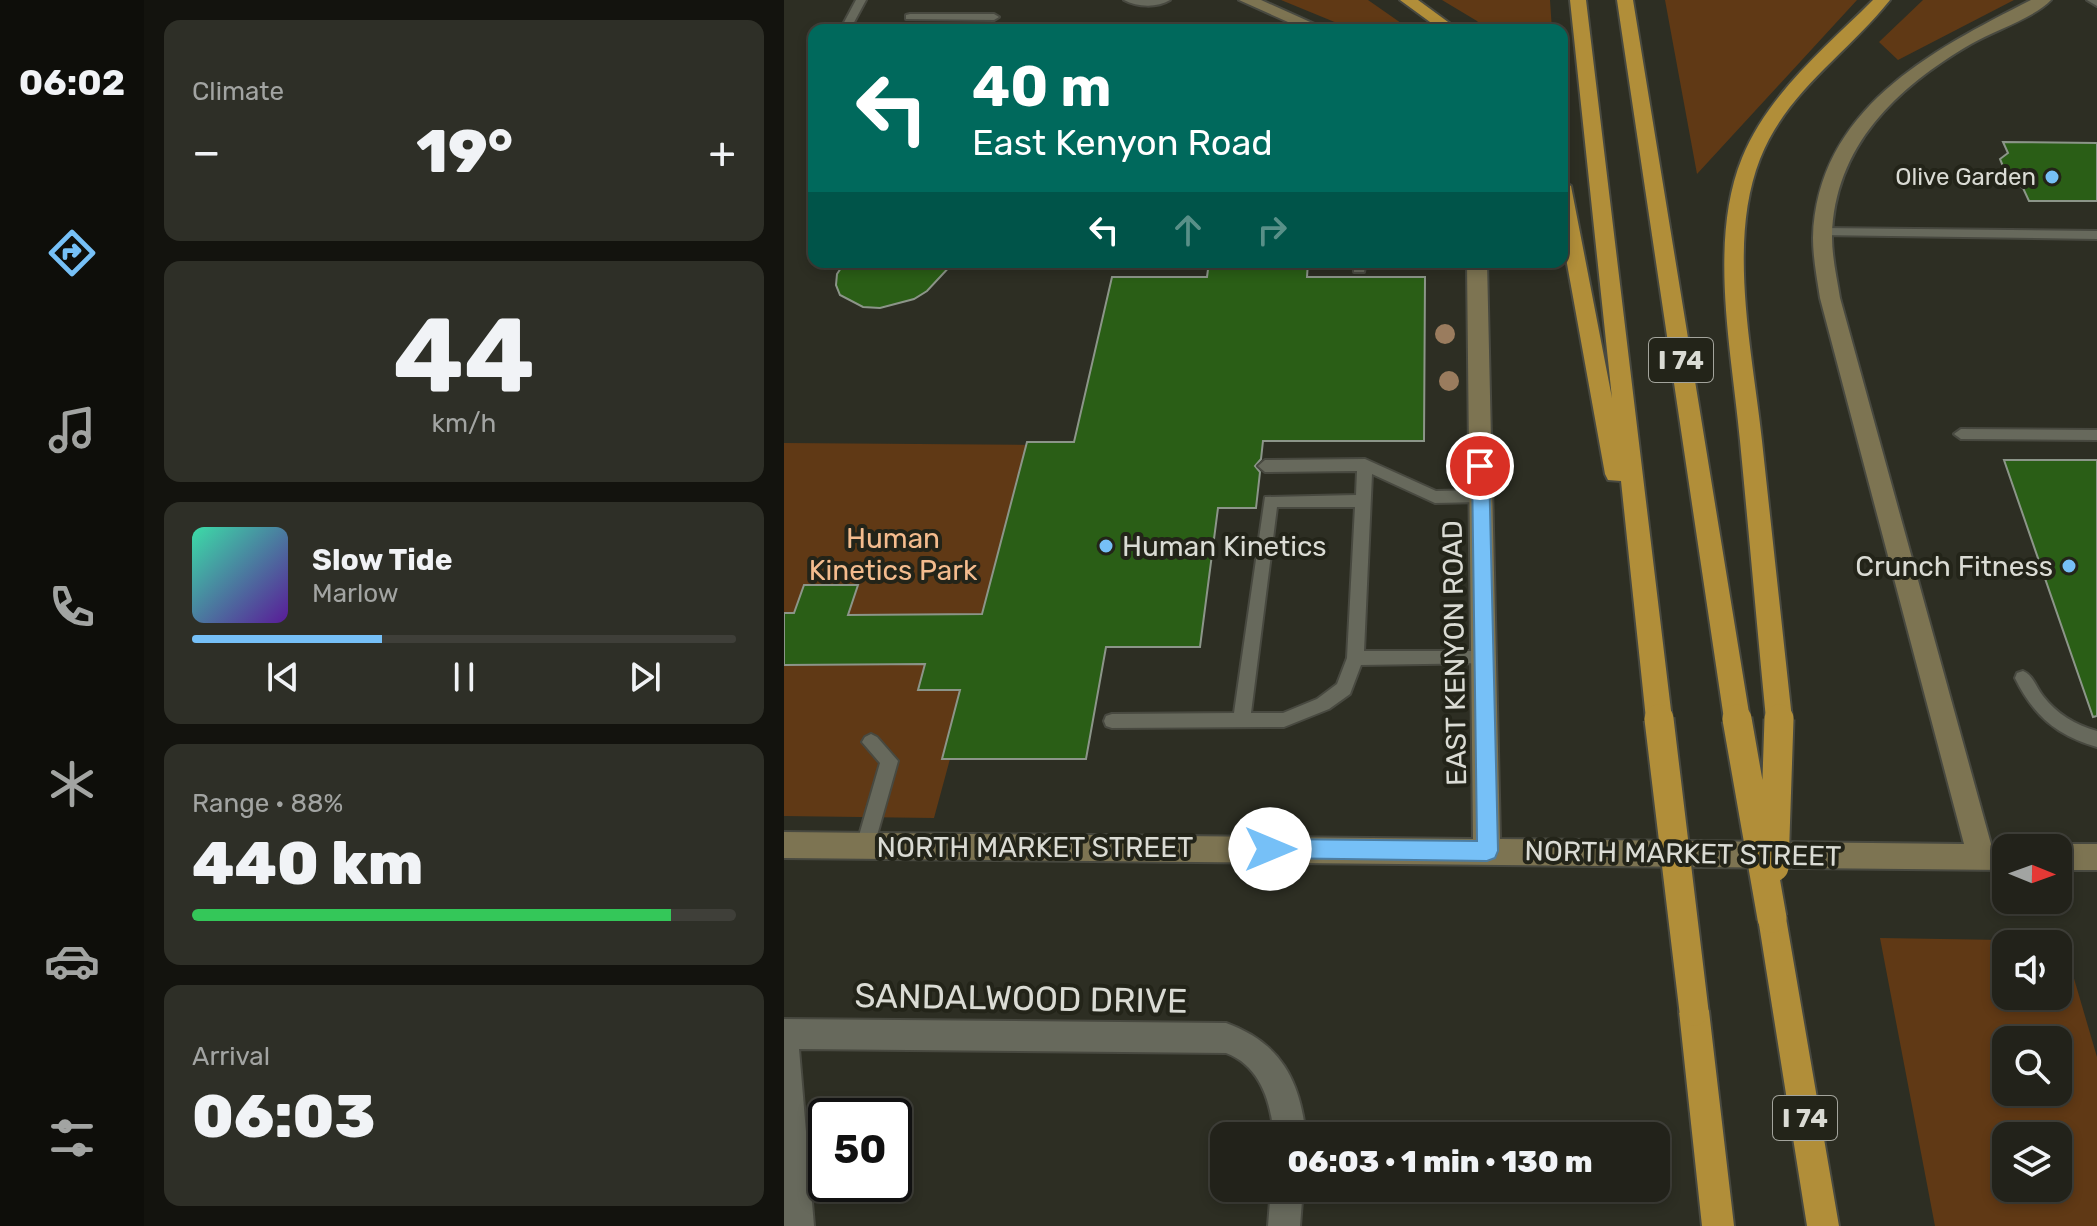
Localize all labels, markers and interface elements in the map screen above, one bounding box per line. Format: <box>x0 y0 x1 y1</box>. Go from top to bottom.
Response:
text: 40 m <box>972 54 1112 120</box>
icon: left <box>840 56 944 160</box>
text: 06:02 <box>19 61 125 104</box>
text: Climate <box>192 76 284 107</box>
text: 19° <box>416 116 513 187</box>
text: East Kenyon Road <box>972 121 1273 164</box>
text: − <box>192 126 221 178</box>
text: + <box>709 126 736 178</box>
place label: Olive Garden <box>1895 163 2036 191</box>
marker: Olive Garden <box>2043 168 2061 186</box>
icon: left <box>1082 208 1126 252</box>
icon: ahead <box>1166 208 1210 252</box>
icon: right <box>1250 208 1294 252</box>
icon: directions <box>44 225 100 281</box>
text: 44 <box>393 294 535 417</box>
road number: I 74 <box>1649 338 1713 382</box>
icon: music <box>44 402 100 458</box>
text: km/h <box>432 408 496 439</box>
pin <box>1446 432 1514 500</box>
icon: arrive <box>1458 444 1502 488</box>
street label: EAST KENYON ROAD <box>1436 520 1473 786</box>
park label: Human Kinetics Park <box>809 522 978 587</box>
place label: Human Kinetics <box>1122 530 1327 563</box>
marker: Human Kinetics <box>1097 537 1115 555</box>
text: Slow Tide <box>312 542 452 578</box>
place label: Crunch Fitness <box>1855 550 2053 583</box>
marker: Crunch Fitness <box>2060 557 2078 575</box>
text: Marlow <box>312 578 399 609</box>
icon: phone <box>44 579 100 635</box>
icon: previous <box>261 655 305 699</box>
icon: pause <box>442 655 486 699</box>
icon: next <box>623 655 667 699</box>
icon: climate <box>44 756 100 812</box>
text: Range · 88% <box>192 788 343 819</box>
position arrow <box>1228 807 1312 891</box>
text: 440 km <box>192 828 423 899</box>
street label: NORTH MARKET STREET <box>877 831 1193 864</box>
street label: NORTH MARKET STREET <box>1524 834 1842 873</box>
north arrow <box>1992 834 2072 914</box>
map controls <box>1992 834 2072 1202</box>
button: sound <box>1992 930 2072 1010</box>
icon: car <box>44 933 100 989</box>
street label: SANDALWOOD DRIVE <box>854 975 1188 1022</box>
button: search <box>1992 1026 2072 1106</box>
text: Arrival <box>192 1041 270 1072</box>
text: 06:03 <box>192 1081 376 1152</box>
road number: I 74 <box>1773 1096 1837 1140</box>
speed limit sign: 50 <box>808 1098 912 1202</box>
icon: filters <box>44 1110 100 1166</box>
button: layers <box>1992 1122 2072 1202</box>
text: 06:03 · 1 min · 130 m <box>1287 1144 1593 1180</box>

